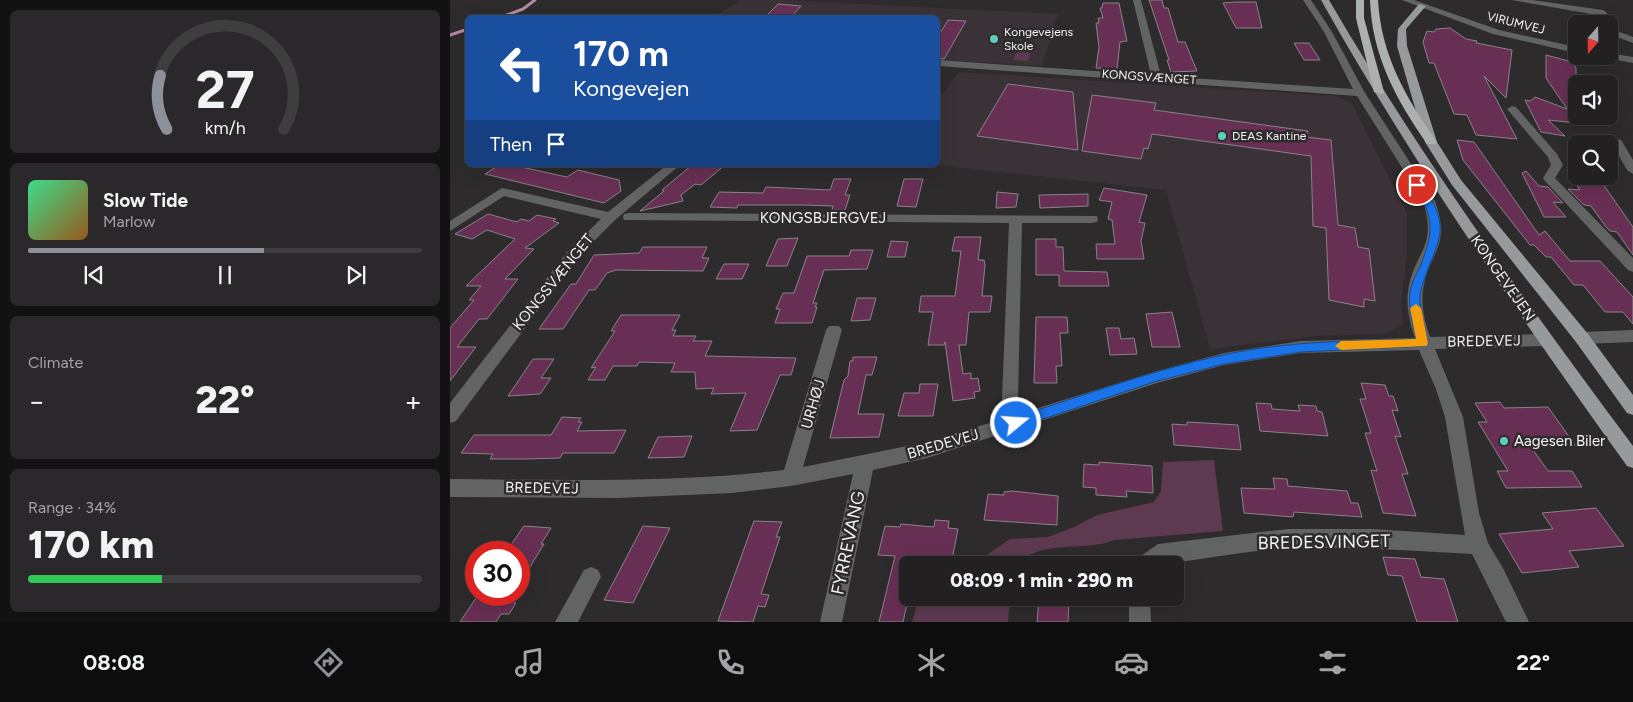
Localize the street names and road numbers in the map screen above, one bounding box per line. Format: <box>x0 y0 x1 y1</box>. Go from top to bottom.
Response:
street label: VIRUMVEJ <box>1486 9 1546 37</box>
street label: KONGSVÆNGET <box>1101 67 1197 87</box>
street label: KONGSBJERGVEJ <box>760 209 886 227</box>
street label: KONGSVÆNGET <box>509 230 598 334</box>
street label: KONGEVEJEN <box>1467 232 1539 324</box>
street label: BREDEVEJ <box>1447 331 1521 351</box>
street label: URHØJ <box>797 377 829 431</box>
street label: BREDEVEJ <box>905 425 981 463</box>
street label: BREDEVEJ <box>505 478 579 498</box>
street label: FYRREVANG <box>826 489 870 597</box>
street label: BREDESVINGET <box>1258 530 1391 554</box>

